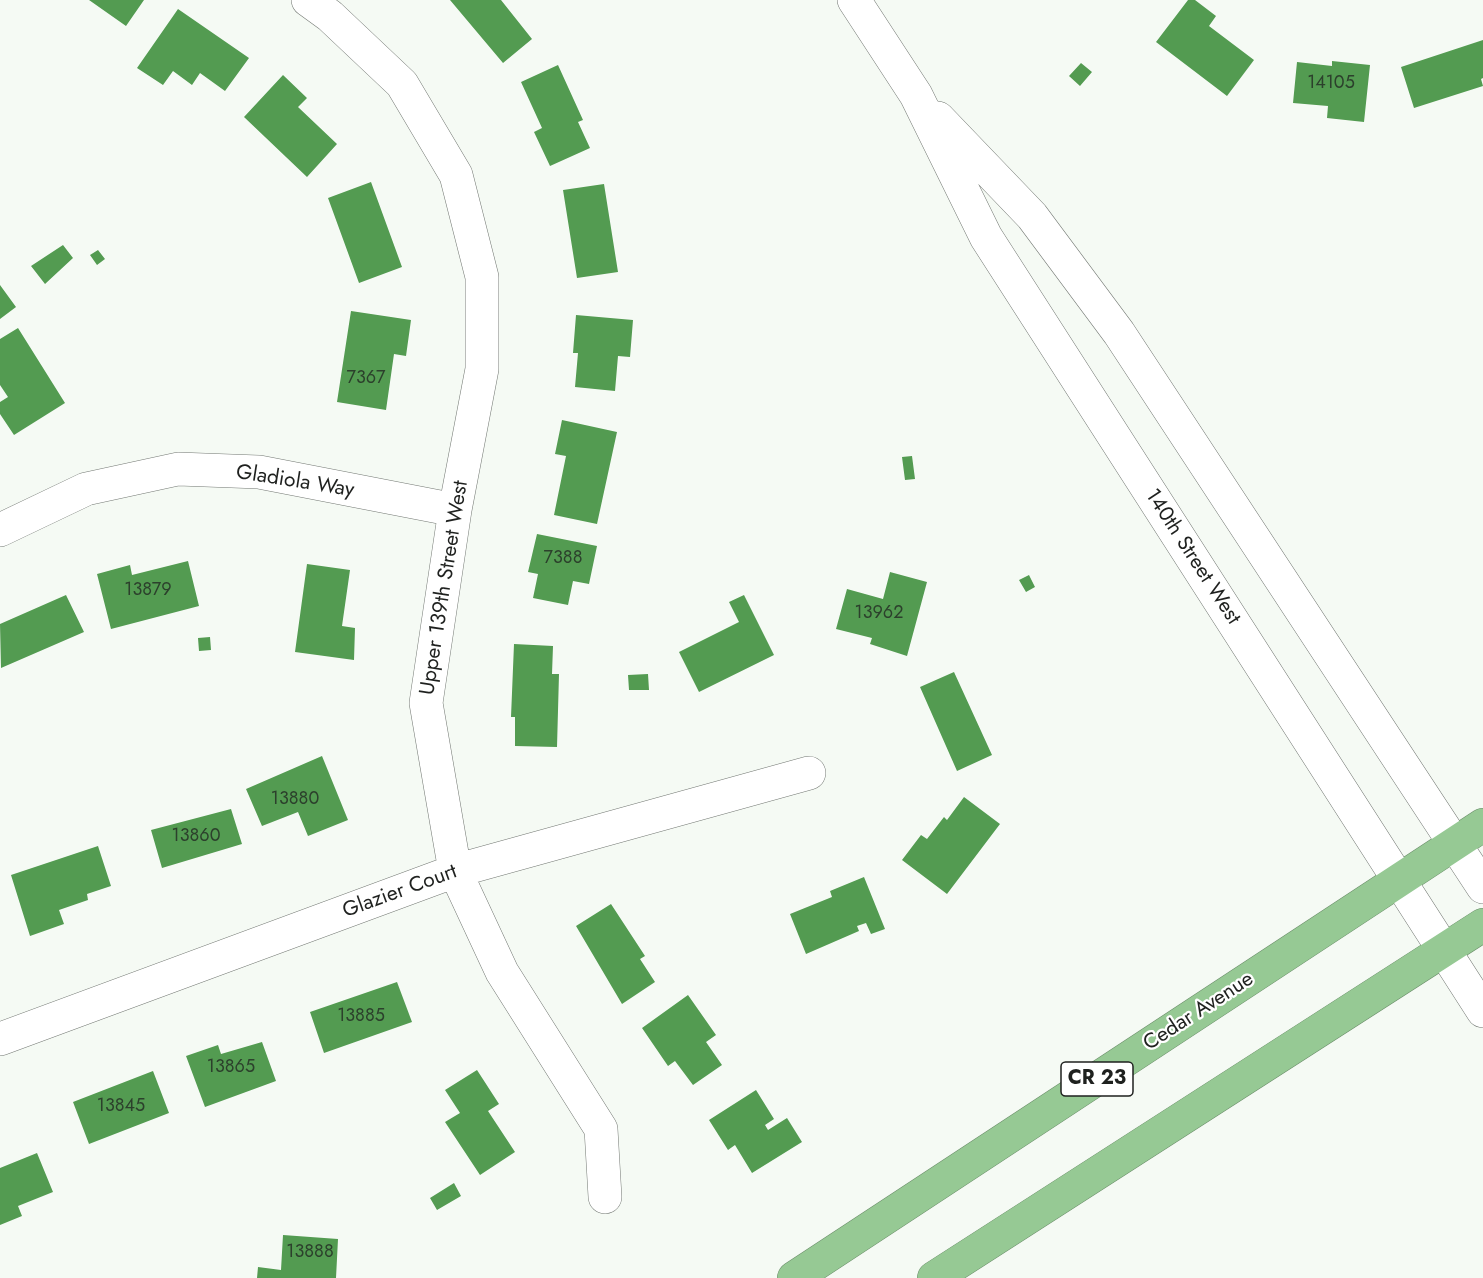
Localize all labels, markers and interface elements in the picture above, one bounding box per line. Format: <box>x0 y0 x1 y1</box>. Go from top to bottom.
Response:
house number: 14105 <box>1307 73 1355 95</box>
house number: 7367 <box>346 368 386 390</box>
street label: Gladiola Way <box>234 460 356 504</box>
street label: Upper 139th Street West <box>416 479 474 697</box>
street label: 140th Street West <box>1139 485 1245 629</box>
house number: 7388 <box>544 548 582 570</box>
house number: 13879 <box>124 580 172 602</box>
house number: 13962 <box>855 603 903 625</box>
house number: 13880 <box>271 789 319 811</box>
house number: 13860 <box>172 826 220 848</box>
street label: Glazier Court <box>339 860 461 924</box>
street label: Cedar Avenue <box>1139 967 1259 1057</box>
house number: 13885 <box>337 1006 385 1028</box>
house number: 13865 <box>207 1057 255 1079</box>
road number: CR 23 <box>1061 1062 1133 1096</box>
house number: 13845 <box>97 1096 145 1118</box>
house number: 13888 <box>286 1242 334 1264</box>

